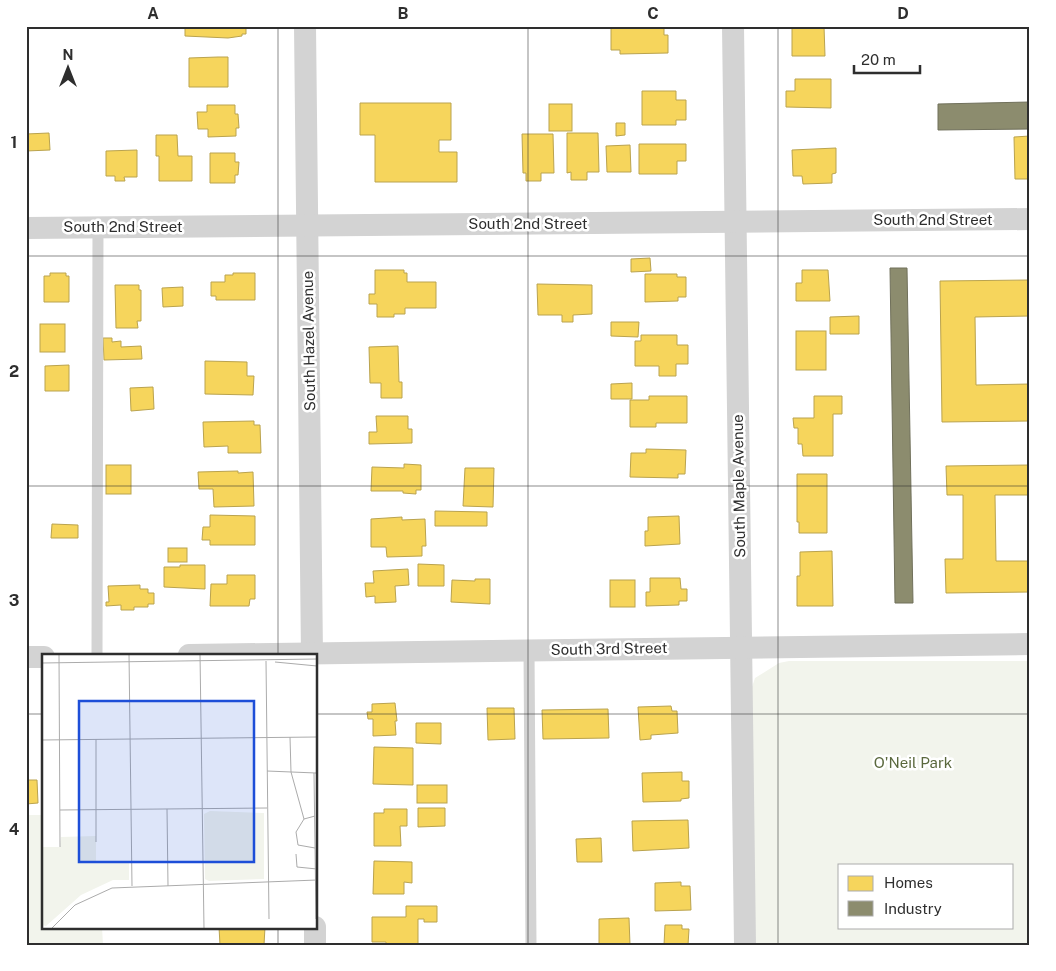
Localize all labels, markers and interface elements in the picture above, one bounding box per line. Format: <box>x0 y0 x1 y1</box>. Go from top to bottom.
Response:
text: A <box>147 4 159 23</box>
text: B <box>398 4 409 23</box>
text: C <box>647 4 659 23</box>
text: D <box>897 4 909 23</box>
north arrow <box>42 42 92 92</box>
scale bar <box>854 42 920 74</box>
text: N <box>63 47 73 63</box>
text: 20 m <box>861 51 896 68</box>
text: 1 <box>11 133 17 152</box>
street label: South 2nd Street <box>873 211 993 228</box>
street label: South 2nd Street <box>468 215 588 232</box>
street label: South 2nd Street <box>63 218 183 235</box>
street label: South Hazel Avenue <box>299 271 318 411</box>
text: 2 <box>9 362 19 381</box>
street label: South Maple Avenue <box>729 414 748 558</box>
text: 3 <box>9 591 19 610</box>
street label: South 3rd Street <box>550 639 668 658</box>
inset map <box>42 654 318 928</box>
park label: O'Neil Park <box>874 754 952 771</box>
text: 4 <box>9 820 20 839</box>
legend <box>838 864 1014 928</box>
text: Homes <box>884 874 933 891</box>
text: Industry <box>884 900 942 917</box>

